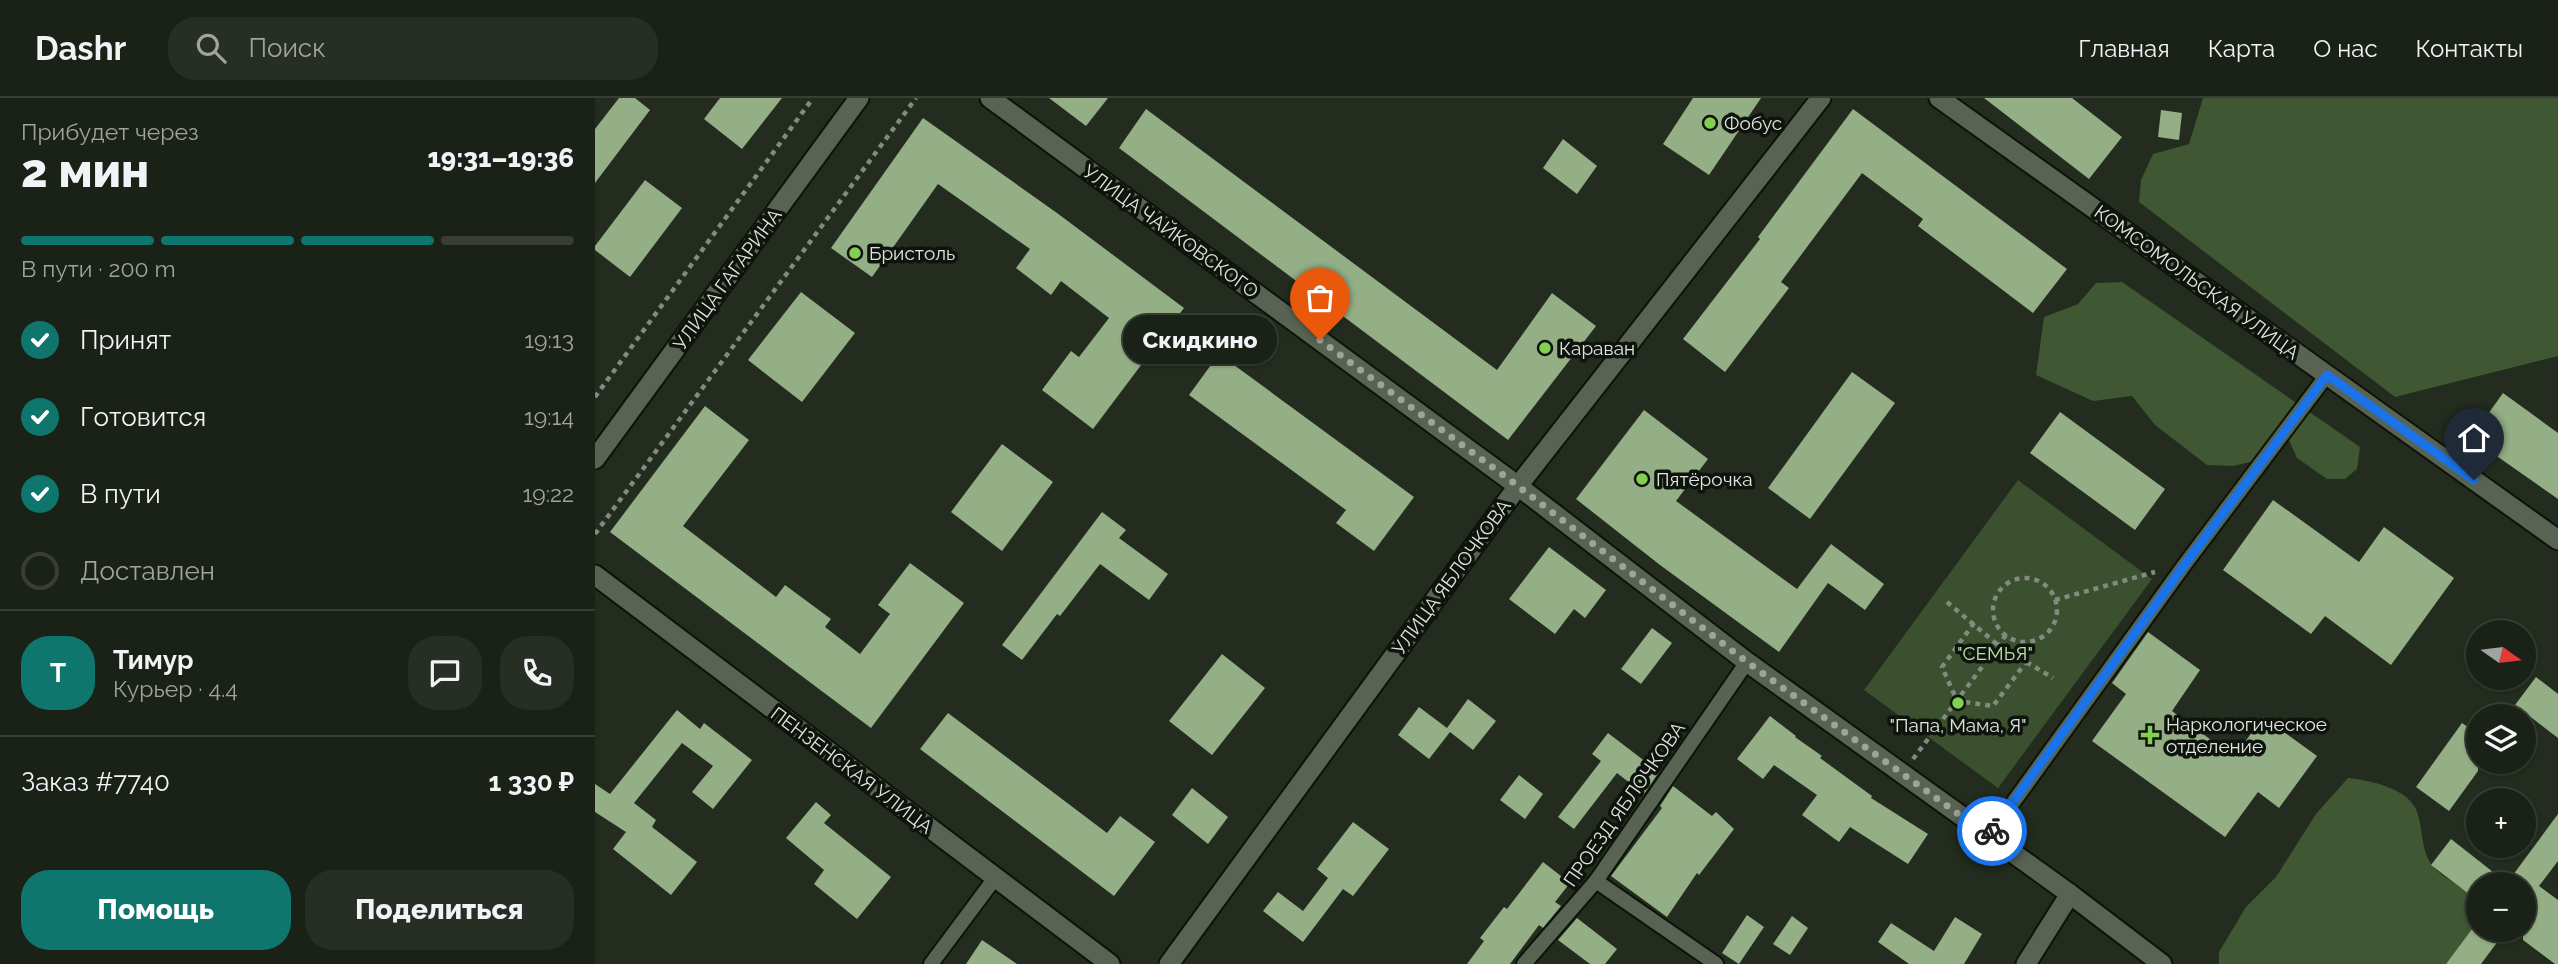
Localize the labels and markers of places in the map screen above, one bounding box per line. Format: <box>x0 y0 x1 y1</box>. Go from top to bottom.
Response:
place label: Фобус <box>1724 112 1782 134</box>
marker: Фобус <box>1702 115 1718 131</box>
place label: Бристоль <box>869 242 955 264</box>
marker: Бристоль <box>847 245 863 261</box>
pin <box>1290 268 1350 340</box>
callout: Скидкино <box>1124 316 1278 364</box>
place label: Караван <box>1559 337 1635 359</box>
marker: Караван <box>1537 340 1553 356</box>
pin <box>2444 408 2504 480</box>
place label: Пятёрочка <box>1656 468 1753 490</box>
marker: Пятёрочка <box>1634 471 1650 487</box>
marker: "Папа, Мама, Я" <box>1950 695 1966 711</box>
place label: Наркологическое отделение <box>2166 713 2327 757</box>
place label: "Папа, Мама, Я" <box>1889 714 2027 736</box>
marker: Наркологическое отделение <box>2140 725 2160 745</box>

